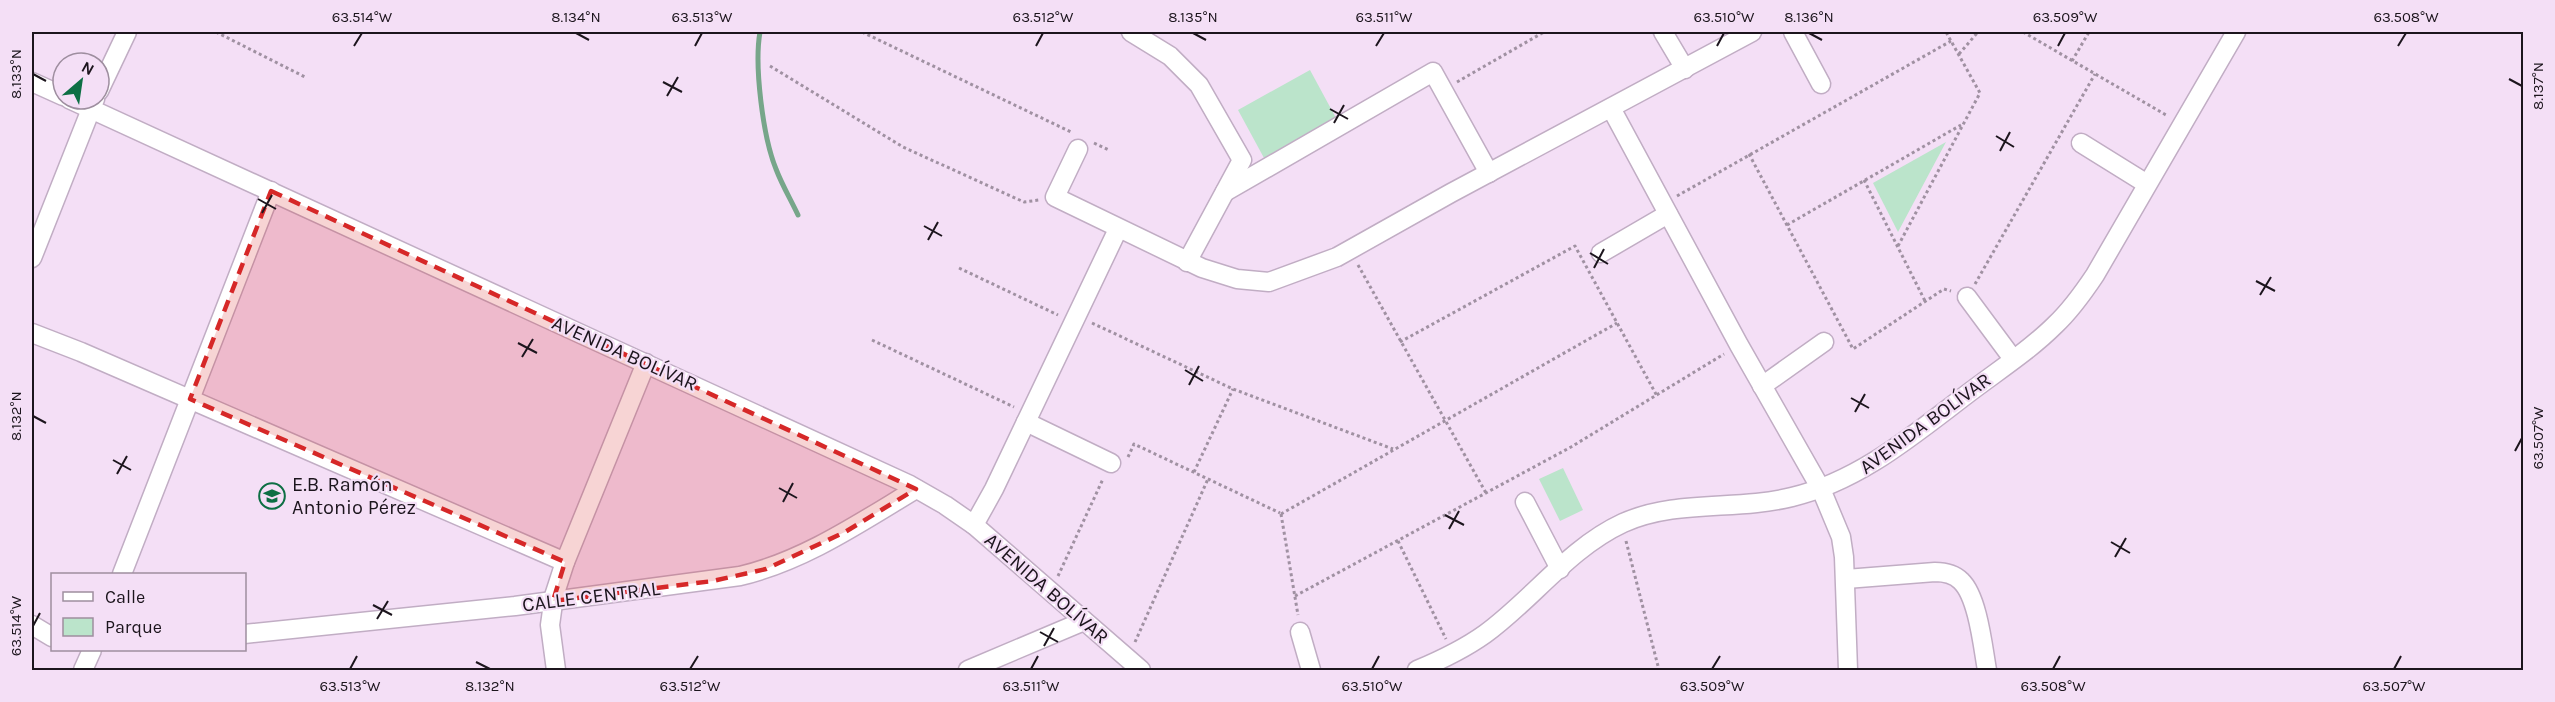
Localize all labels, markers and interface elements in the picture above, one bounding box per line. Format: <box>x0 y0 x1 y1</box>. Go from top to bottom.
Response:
text: 63.514°W <box>332 8 393 26</box>
text: 8.134°N <box>551 8 601 26</box>
text: 63.513°W <box>672 8 733 26</box>
text: 63.512°W <box>1013 8 1074 26</box>
text: 8.135°N <box>1168 8 1218 26</box>
text: 63.511°W <box>1355 8 1413 26</box>
text: 63.510°W <box>1694 8 1755 26</box>
text: 8.136°N <box>1784 8 1834 26</box>
text: 63.509°W <box>2033 8 2098 26</box>
text: 63.508°W <box>2373 8 2439 26</box>
text: 8.133°N <box>7 49 25 99</box>
north arrow <box>51 51 111 111</box>
text: N <box>78 57 98 79</box>
text: 8.137°N <box>2529 62 2547 110</box>
street label: AVENIDA BOLÍVAR <box>549 310 701 396</box>
street label: AVENIDA BOLÍVAR <box>1855 367 1995 479</box>
text: 8.132°N <box>7 391 25 441</box>
text: 63.507°W <box>2529 406 2547 470</box>
place label: E.B. Ramón Antonio Pérez <box>292 473 416 519</box>
school or university icon: E.B. Ramón Antonio Pérez <box>257 481 287 511</box>
street label: AVENIDA BOLÍVAR <box>980 528 1114 648</box>
legend <box>51 573 246 651</box>
street label: CALLE CENTRAL <box>521 577 662 616</box>
text: Calle <box>105 586 145 608</box>
text: 63.514°W <box>7 595 25 656</box>
text: Parque <box>105 616 162 638</box>
text: 63.513°W <box>320 677 381 695</box>
text: 8.132°N <box>465 677 515 695</box>
text: 63.512°W <box>660 677 721 695</box>
text: 63.511°W <box>1002 677 1060 695</box>
text: 63.510°W <box>1342 677 1403 695</box>
text: 63.509°W <box>1680 677 1745 695</box>
text: 63.508°W <box>2020 677 2086 695</box>
text: 63.507°W <box>2362 677 2426 695</box>

